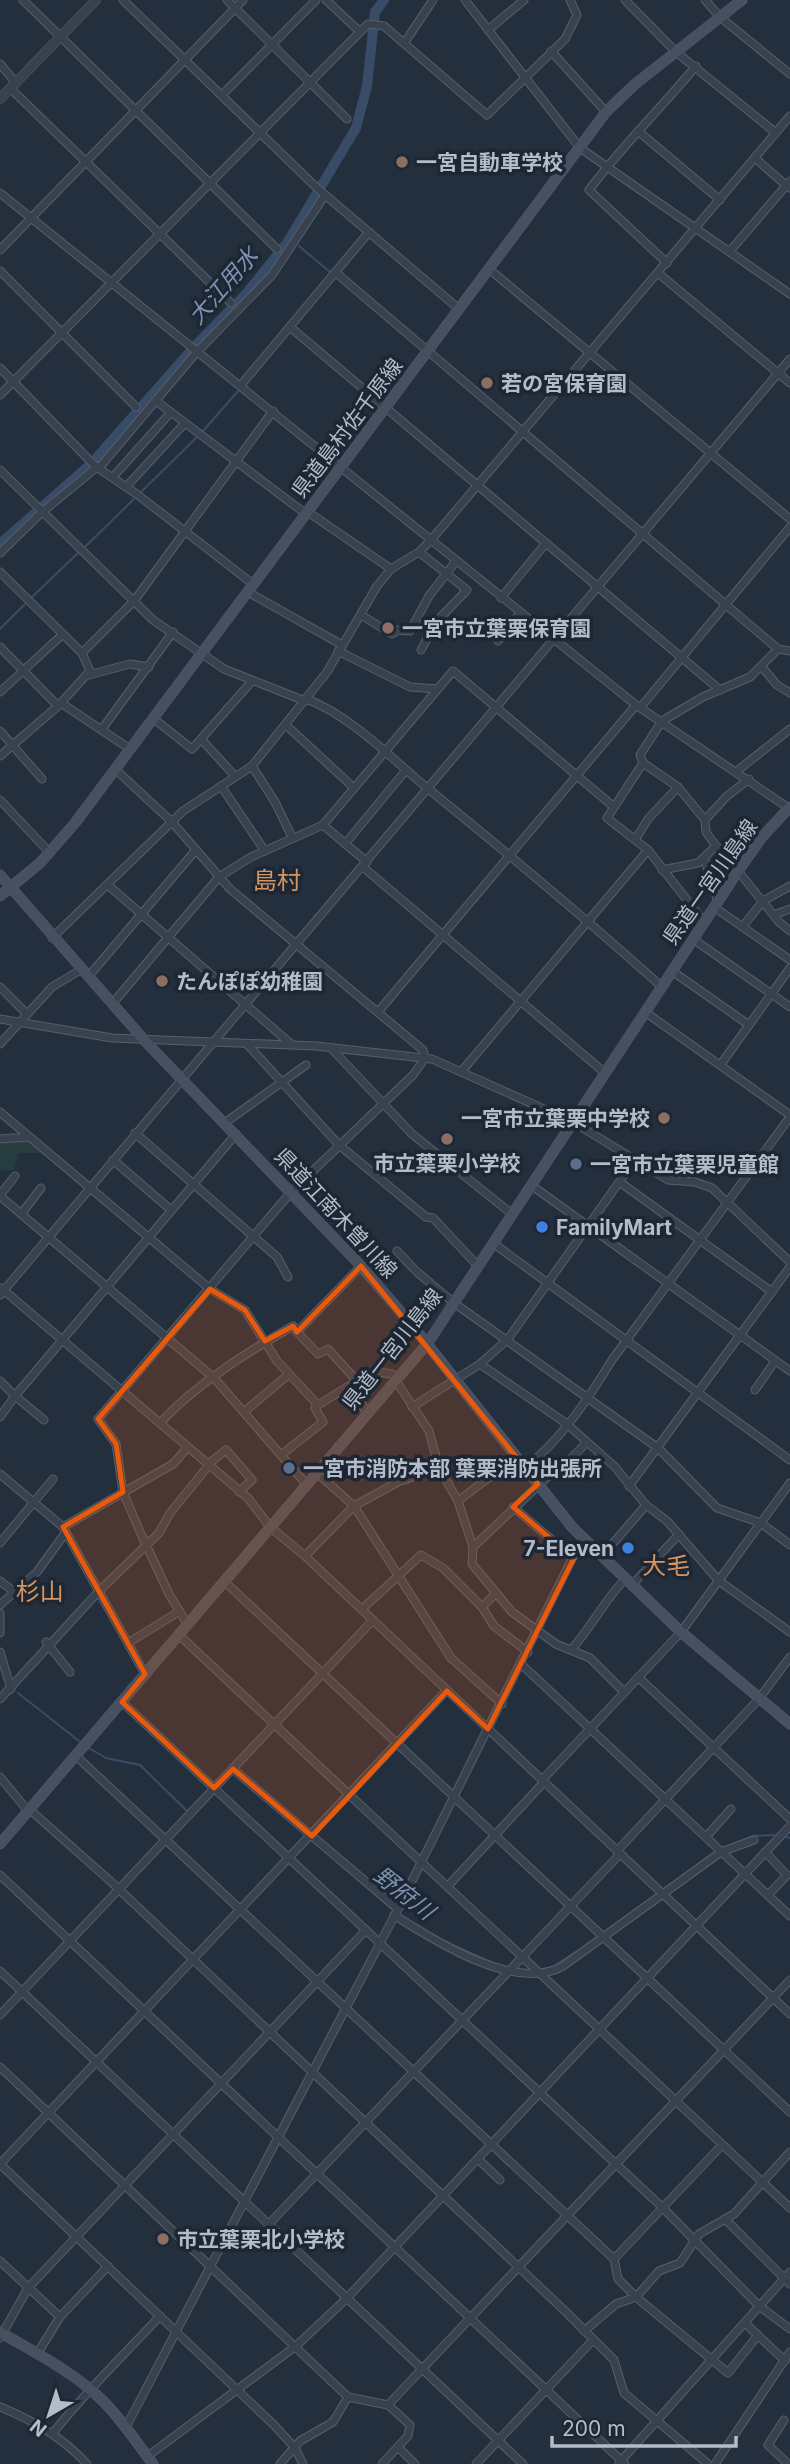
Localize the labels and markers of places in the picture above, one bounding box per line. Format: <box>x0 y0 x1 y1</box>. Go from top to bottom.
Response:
place label: 一宮自動車学校 <box>416 150 563 175</box>
marker: 一宮自動車学校 <box>394 154 410 170</box>
place label: 若の宮保育園 <box>501 371 627 396</box>
marker: 若の宮保育園 <box>479 375 495 391</box>
place label: 一宮市立葉栗保育園 <box>402 616 591 641</box>
marker: 一宮市立葉栗保育園 <box>380 620 396 636</box>
place label: たんぽぽ幼稚園 <box>176 969 323 994</box>
marker: たんぽぽ幼稚園 <box>154 973 170 989</box>
place label: 一宮市立葉栗中学校 <box>461 1106 650 1131</box>
marker: 一宮市立葉栗中学校 <box>656 1110 672 1126</box>
marker: 市立葉栗小学校 <box>439 1131 455 1147</box>
place label: 市立葉栗小学校 <box>374 1151 521 1176</box>
place label: 一宮市立葉栗児童館 <box>590 1152 779 1177</box>
marker: 一宮市立葉栗児童館 <box>568 1156 584 1172</box>
place label: FamilyMart <box>556 1215 672 1240</box>
marker: FamilyMart <box>534 1219 550 1235</box>
place label: 一宮市消防本部 葉栗消防出張所 <box>303 1456 602 1481</box>
marker: 一宮市消防本部 葉栗消防出張所 <box>281 1460 297 1476</box>
place label: 7-Eleven <box>524 1536 614 1561</box>
marker: 7-Eleven <box>620 1540 636 1556</box>
place label: 市立葉栗北小学校 <box>177 2227 345 2252</box>
marker: 市立葉栗北小学校 <box>155 2231 171 2247</box>

